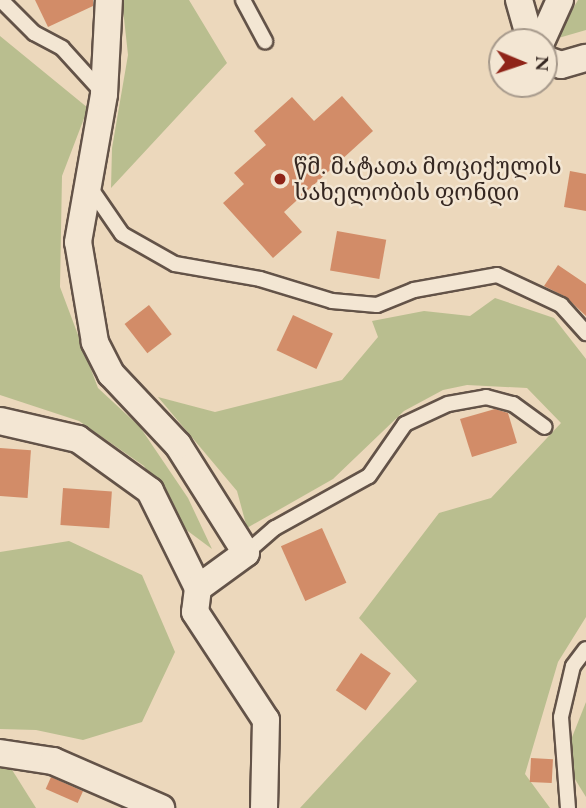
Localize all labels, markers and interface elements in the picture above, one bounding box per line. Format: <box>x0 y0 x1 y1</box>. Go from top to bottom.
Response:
north arrow <box>488 28 558 98</box>
text: N <box>530 56 555 72</box>
place label: წმ. მატათა მოციქულის სახელობის ფონდი <box>294 152 562 206</box>
marker: წმ. მატათა მოციქულის სახელობის ფონდი <box>272 171 288 187</box>

